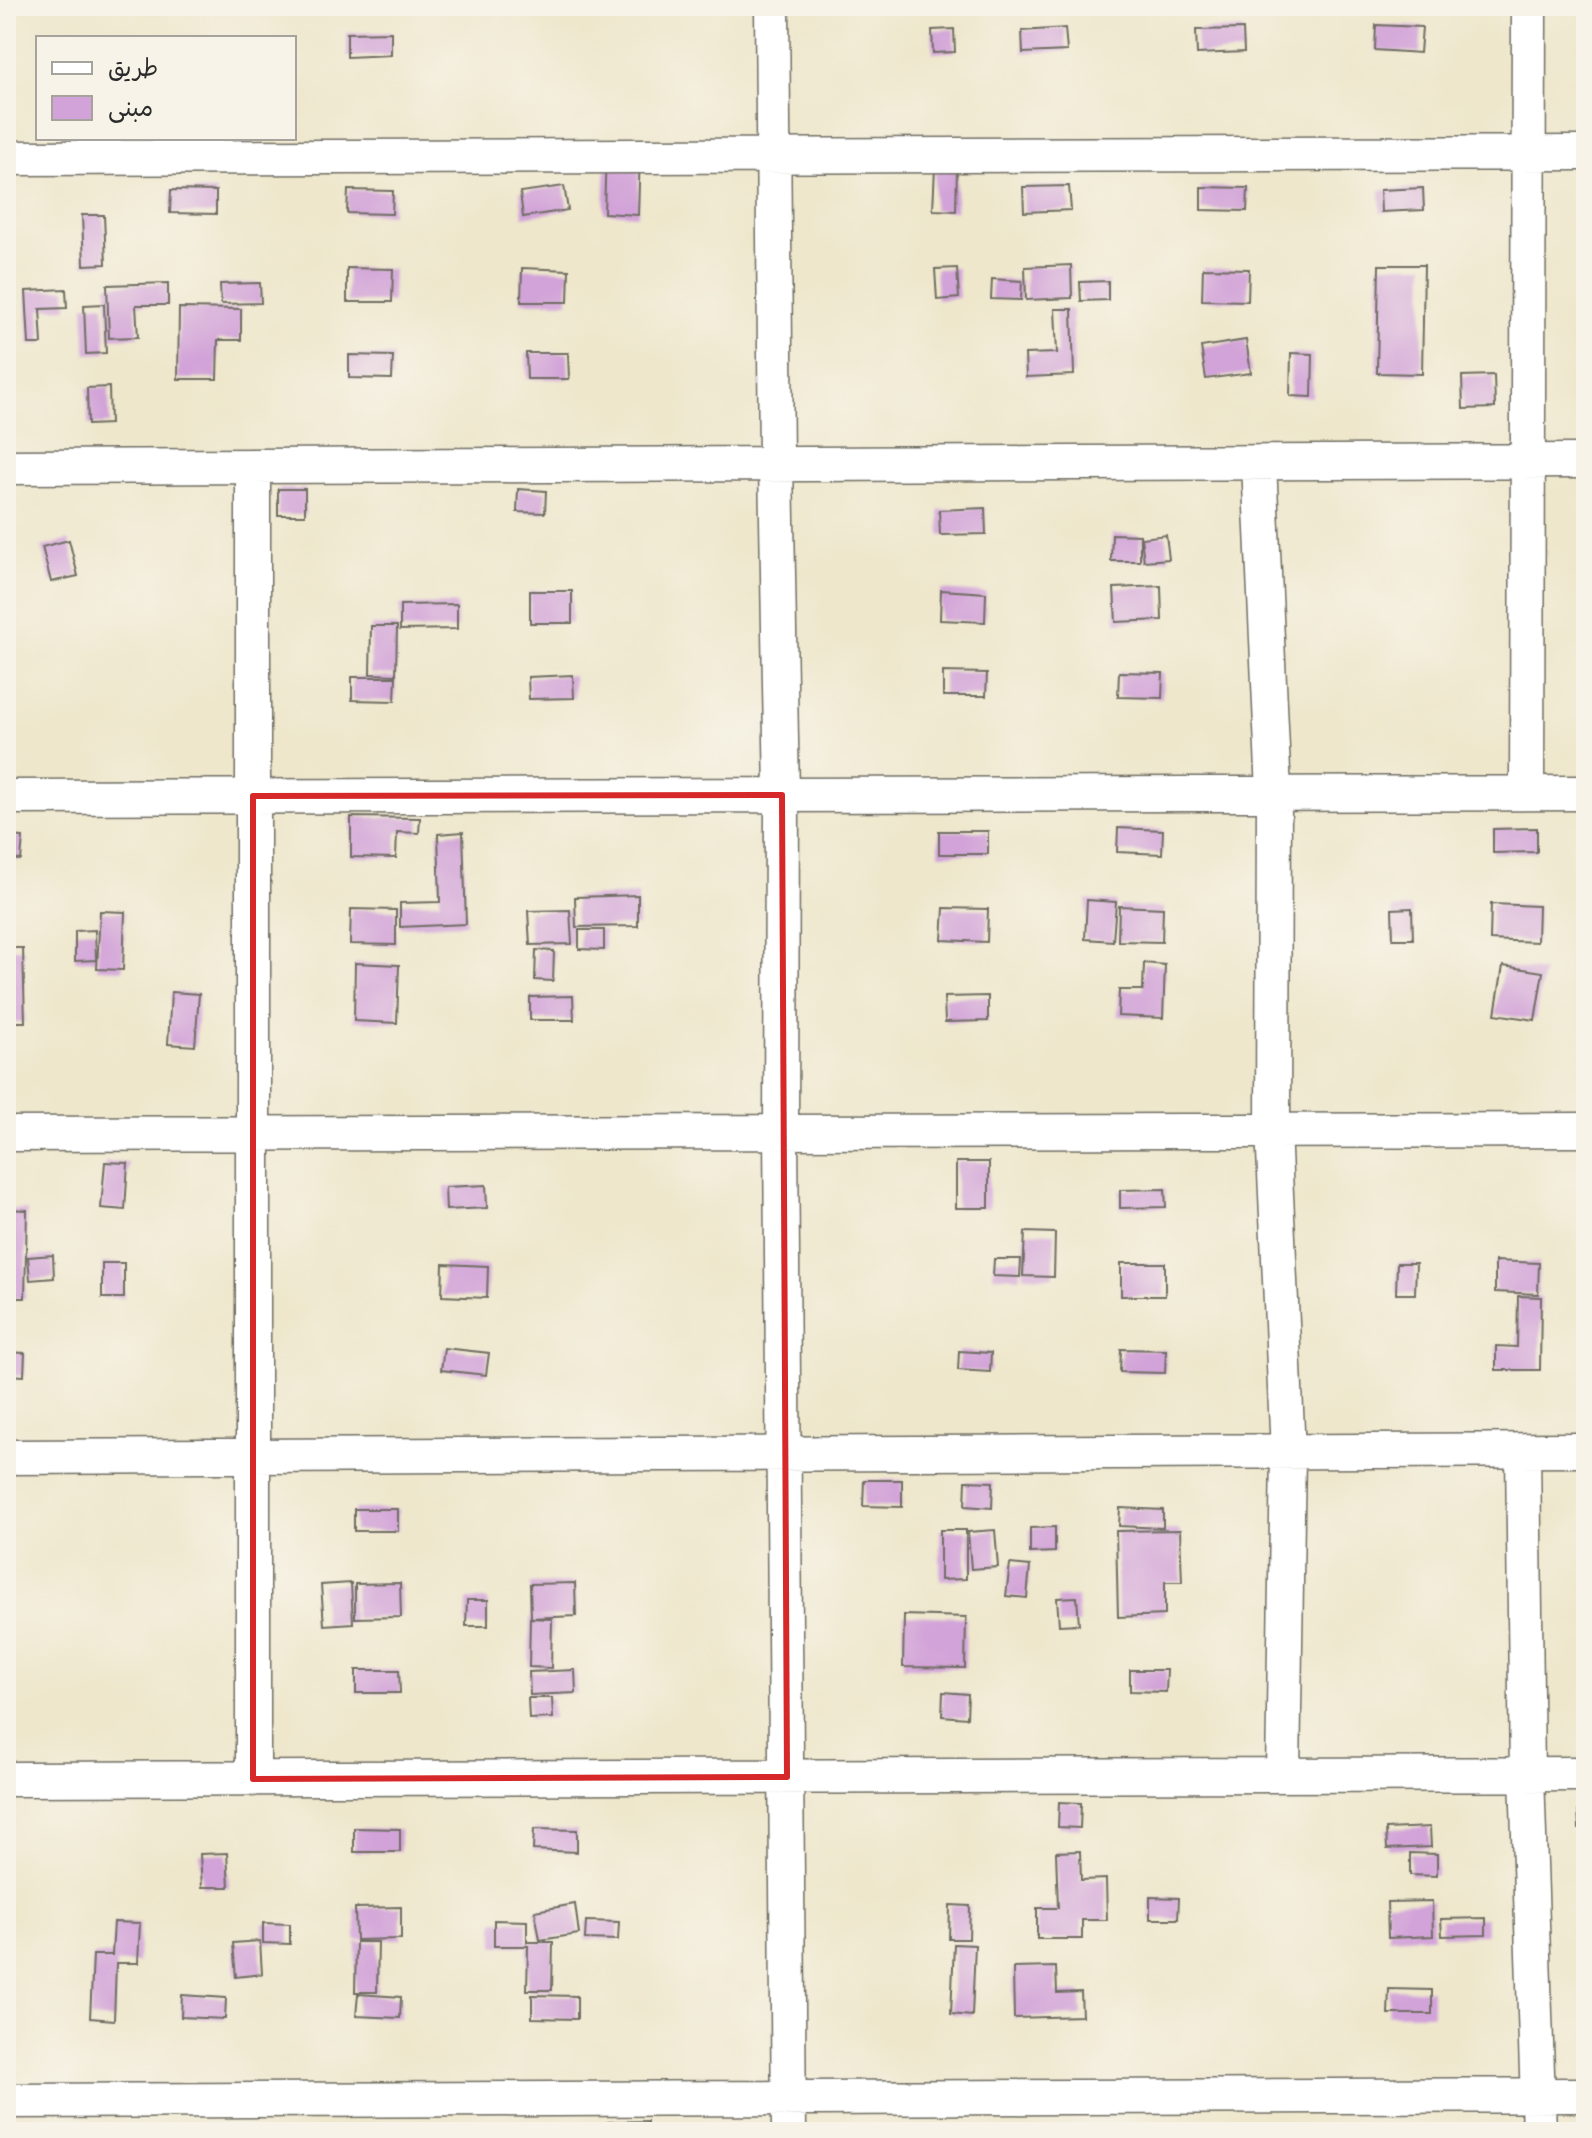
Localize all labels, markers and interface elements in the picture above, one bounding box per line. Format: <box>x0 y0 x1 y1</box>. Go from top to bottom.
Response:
legend <box>36 36 296 140</box>
text: طريق <box>108 53 158 82</box>
text: مبنى <box>108 93 153 123</box>

